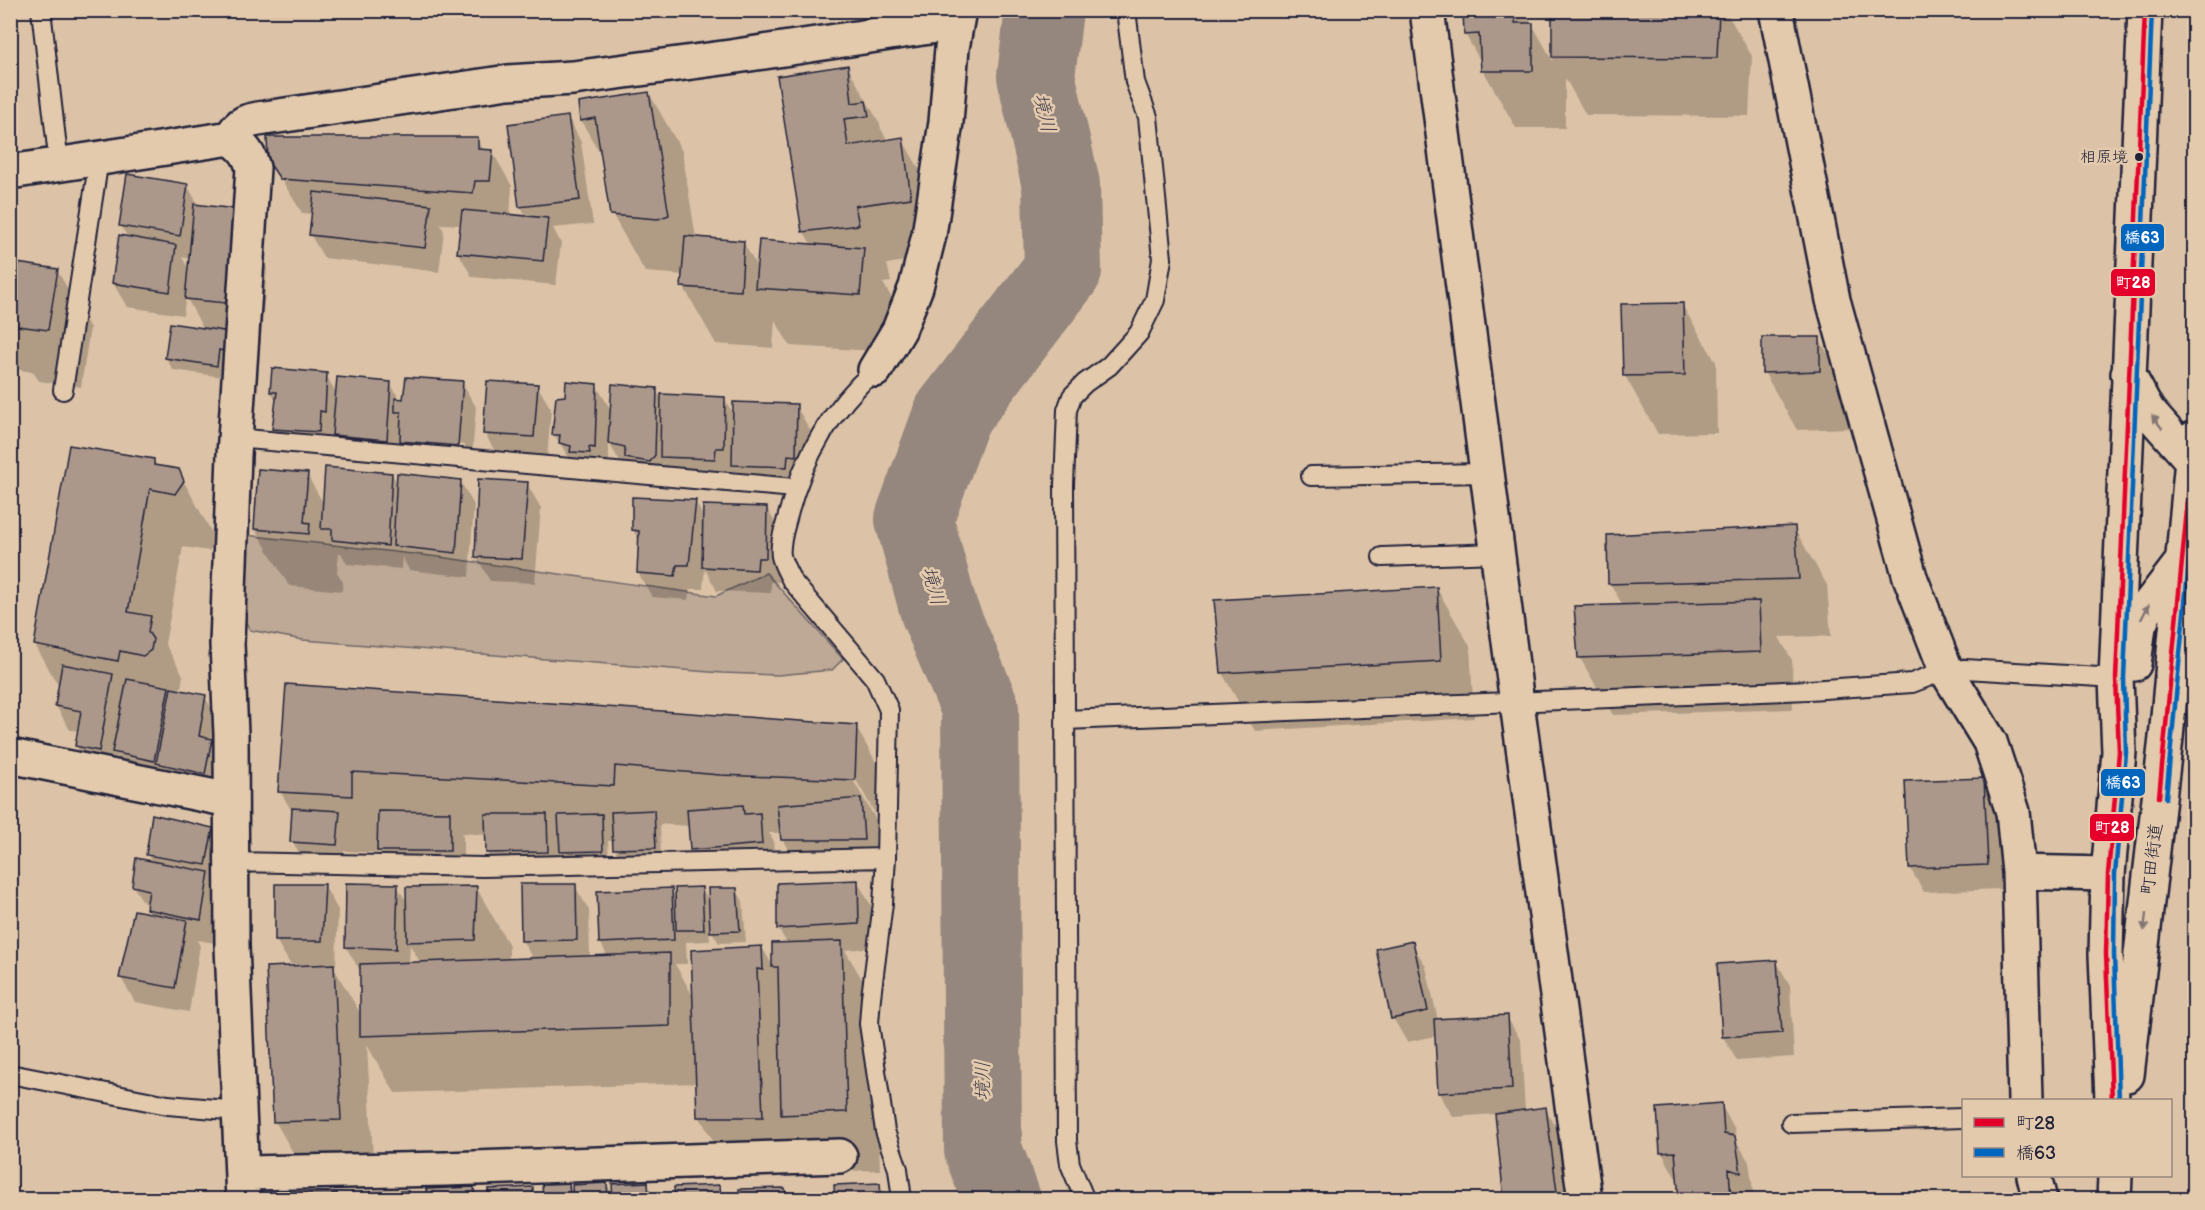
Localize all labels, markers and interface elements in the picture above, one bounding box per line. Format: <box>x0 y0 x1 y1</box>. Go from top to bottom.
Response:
water label: 境川 <box>1028 91 1060 135</box>
place label: 相原境 <box>2080 148 2128 167</box>
marker: 相原境 <box>2133 151 2145 163</box>
line badge: 橋63 <box>2120 223 2165 252</box>
text: 橋63 <box>2124 229 2160 248</box>
line badge: 町28 <box>2110 268 2156 297</box>
text: 町28 <box>2115 274 2151 293</box>
one-way arrow <box>2150 414 2163 430</box>
water label: 境川 <box>916 563 950 609</box>
one-way arrow <box>2141 604 2150 621</box>
line badge: 橋63 <box>2100 768 2146 797</box>
text: 橋63 <box>2105 774 2141 793</box>
line badge: 町28 <box>2089 813 2135 842</box>
text: 町28 <box>2094 819 2130 838</box>
street label: 町田街道 <box>2137 822 2167 896</box>
one-way arrow <box>2140 912 2149 931</box>
water label: 境川 <box>971 1061 995 1101</box>
legend <box>1962 1099 2172 1177</box>
text: 町28 <box>2016 1113 2055 1134</box>
text: 橋63 <box>2016 1143 2056 1164</box>

